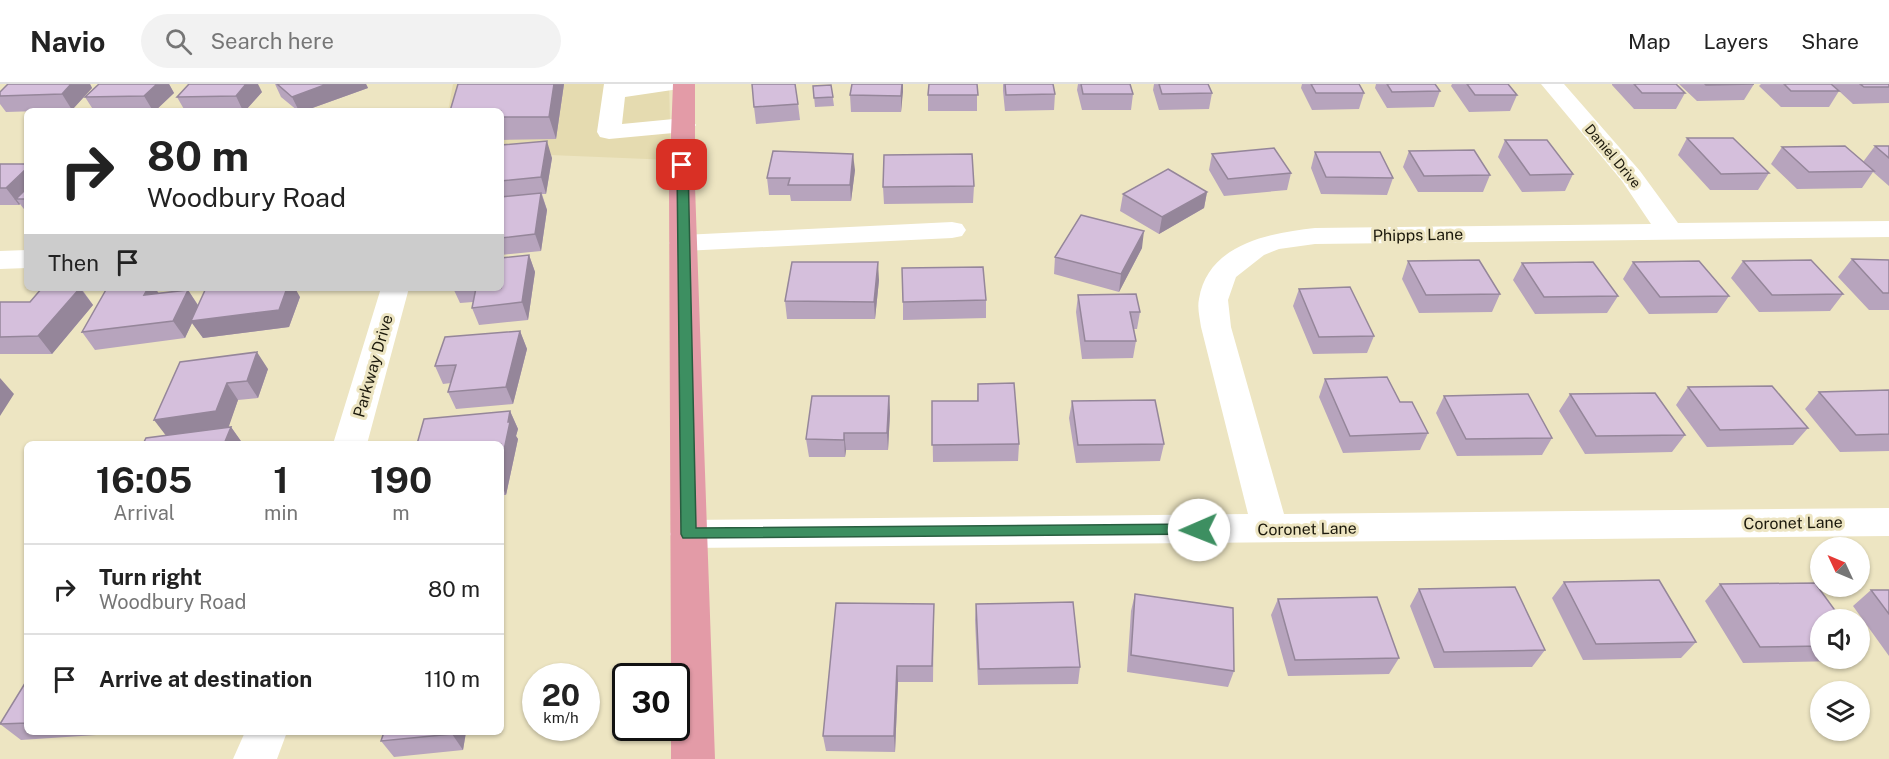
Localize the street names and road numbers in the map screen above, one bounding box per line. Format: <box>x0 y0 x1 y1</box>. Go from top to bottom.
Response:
street label: Daniel Drive <box>1582 121 1644 191</box>
street label: Phipps Lane <box>1373 225 1463 245</box>
street label: Parkway Drive <box>349 312 397 420</box>
street label: Coronet Lane <box>1743 513 1843 533</box>
street label: Coronet Lane <box>1257 519 1357 539</box>

